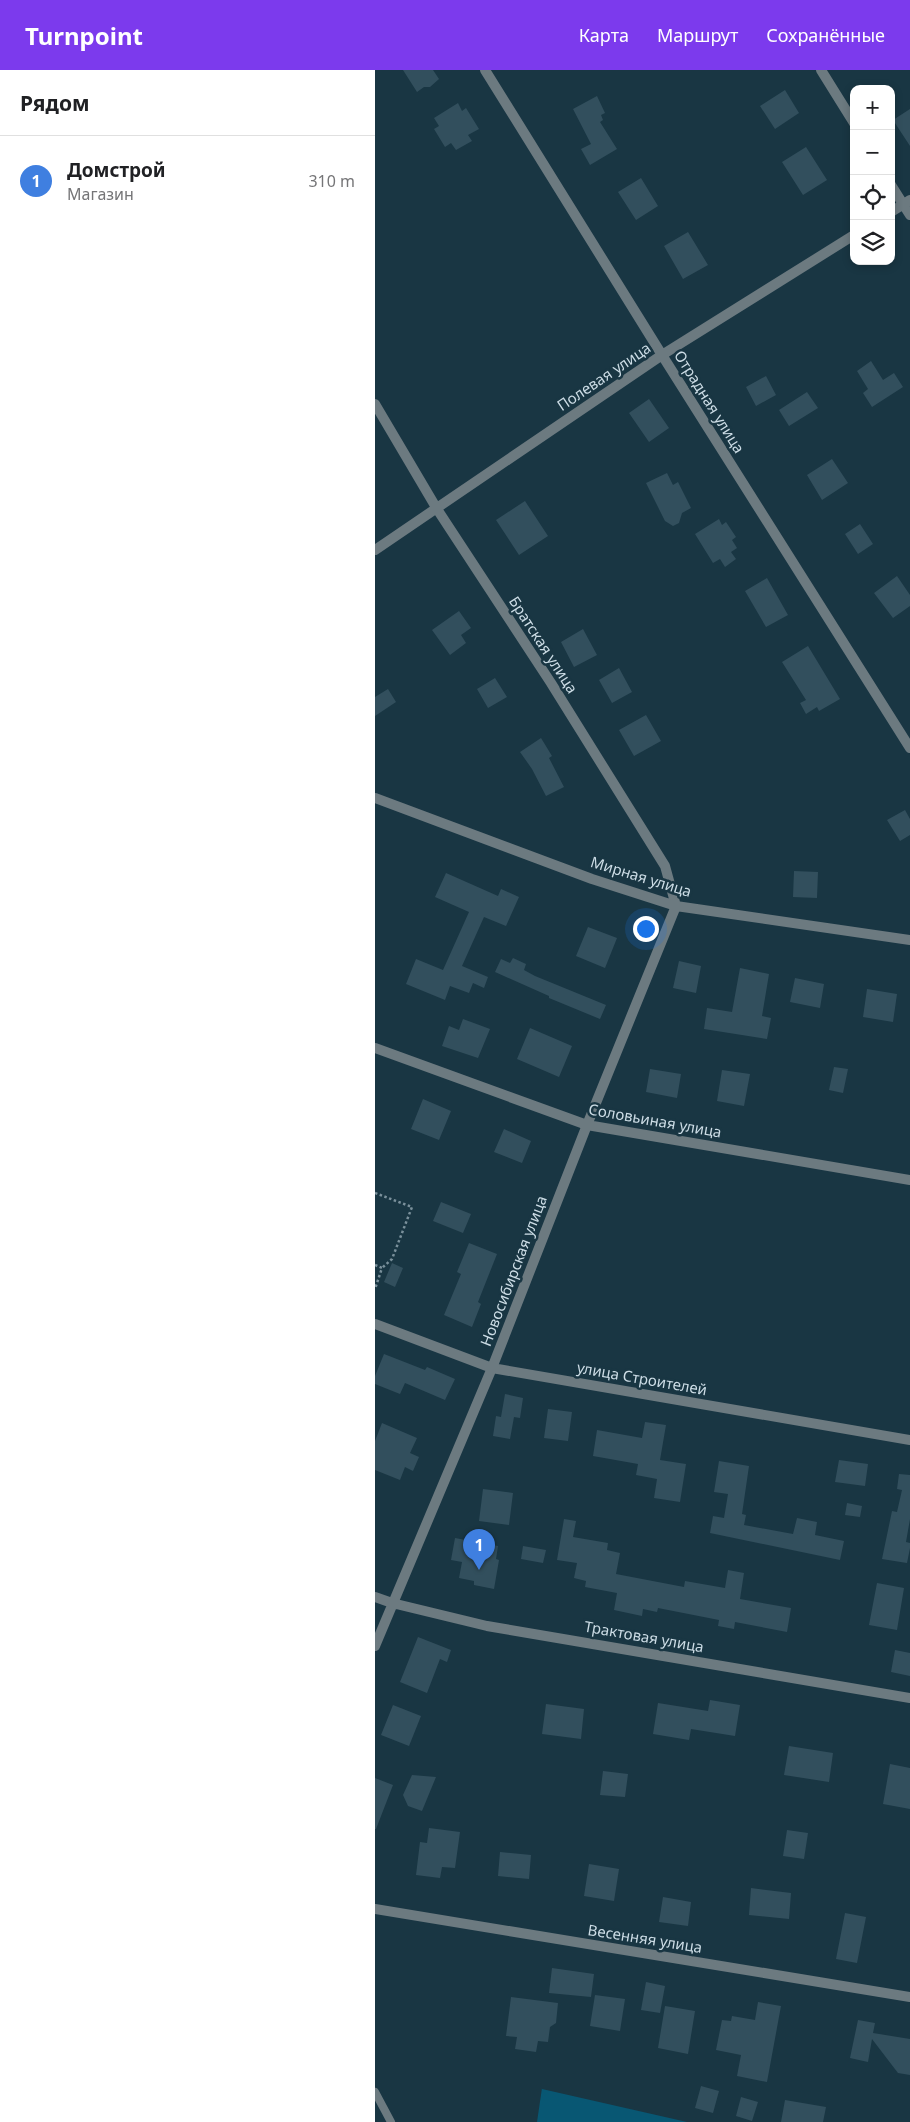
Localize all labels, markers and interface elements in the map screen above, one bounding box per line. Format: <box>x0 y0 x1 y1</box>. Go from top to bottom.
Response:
text: Turnpoint <box>25 19 143 52</box>
text: Карта <box>579 23 629 47</box>
text: Маршрут <box>657 23 738 47</box>
text: Сохранённые <box>766 23 885 47</box>
map controls <box>850 85 895 265</box>
button: + <box>850 85 895 130</box>
text: Рядом <box>20 89 90 117</box>
button: − <box>850 130 895 175</box>
text: Домстрой <box>67 157 166 183</box>
text: 1 <box>31 170 41 192</box>
text: 310 m <box>308 170 355 192</box>
button: locate <box>850 175 895 220</box>
text: Магазин <box>67 183 134 205</box>
button: layers <box>850 220 895 265</box>
street label: Полевая улица <box>553 337 654 415</box>
street label: Отрадная улица <box>670 346 749 457</box>
street label: Братская улица <box>505 592 583 697</box>
street label: Мирная улица <box>588 851 694 901</box>
your location <box>633 916 659 942</box>
street label: Соловьиная улица <box>587 1098 723 1142</box>
street label: Новосибирская улица <box>475 1192 551 1349</box>
street label: улица Строителей <box>576 1357 709 1399</box>
pin: 1 <box>463 1529 495 1570</box>
street label: Трактовая улица <box>583 1616 705 1656</box>
street label: Весенняя улица <box>586 1919 704 1957</box>

